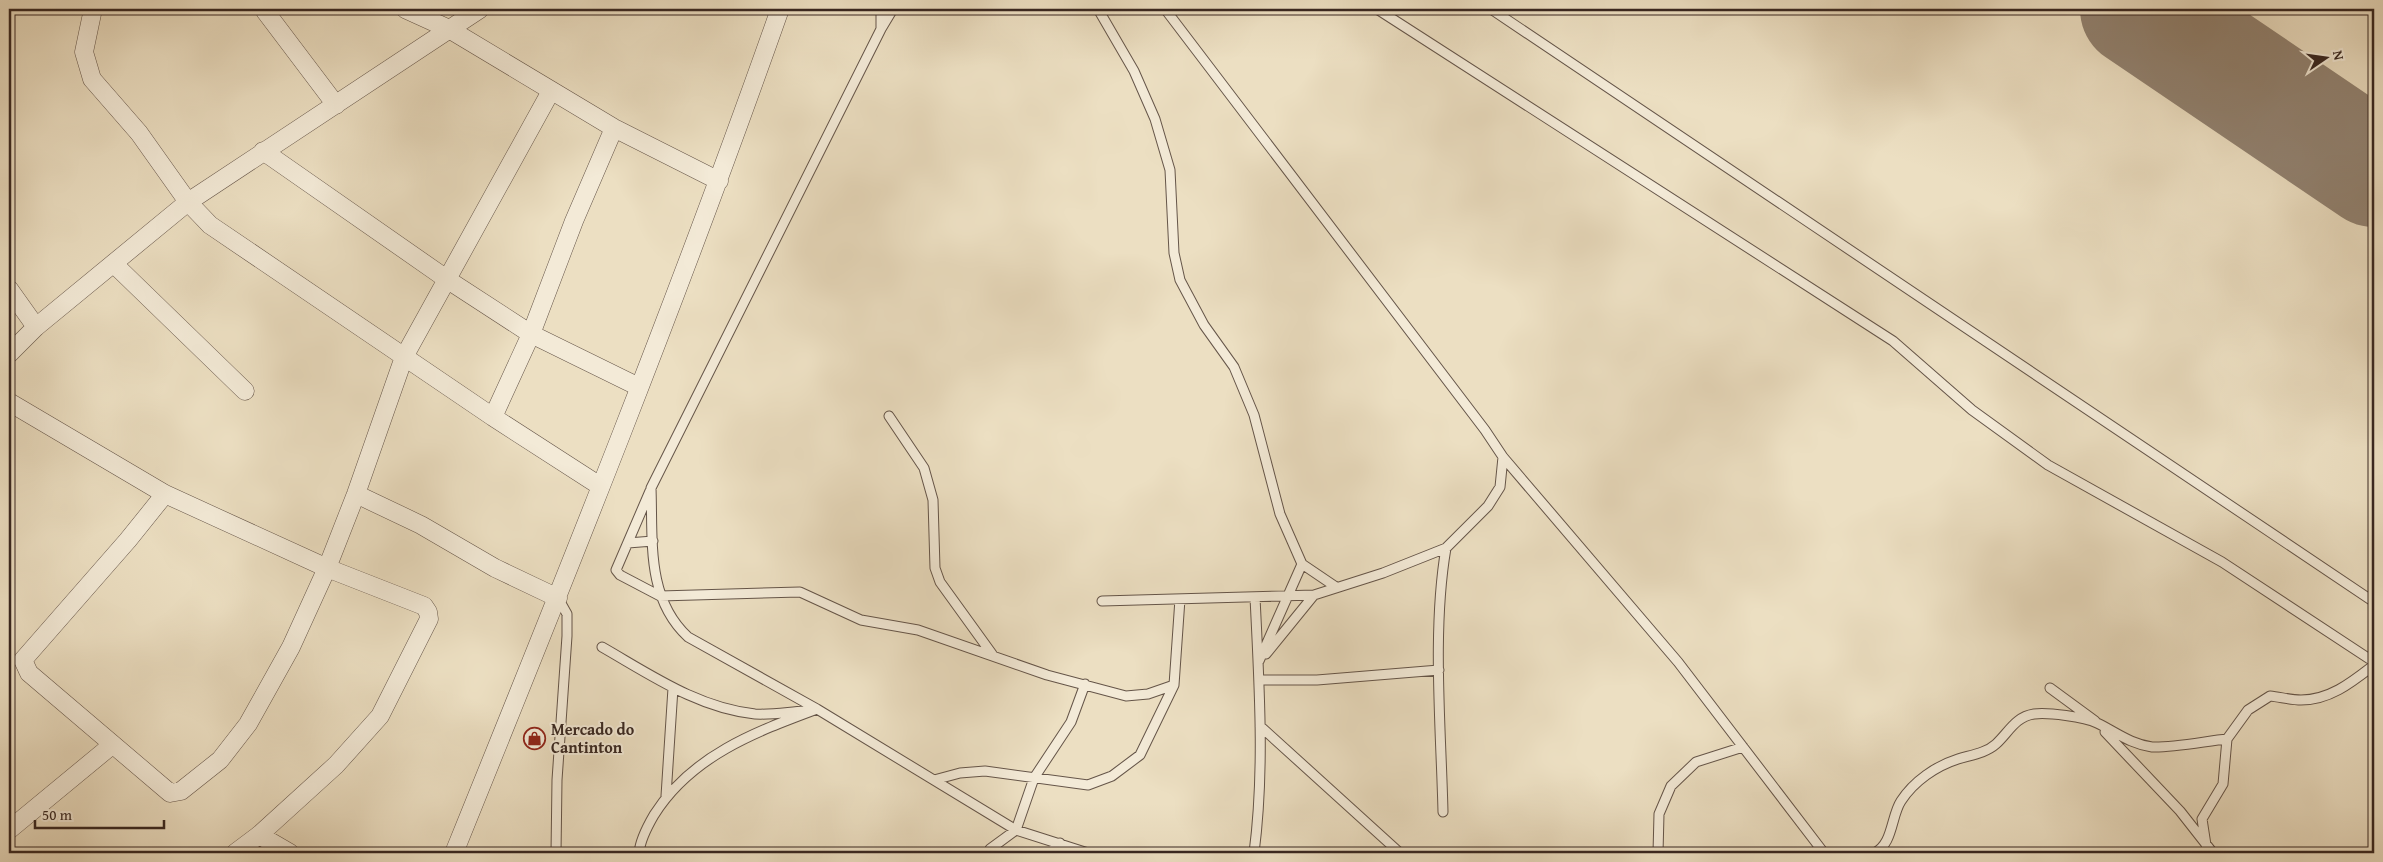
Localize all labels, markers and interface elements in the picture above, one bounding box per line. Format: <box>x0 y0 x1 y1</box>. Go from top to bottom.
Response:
north arrow <box>2300 32 2350 82</box>
text: N <box>2328 48 2350 63</box>
place label: Mercado do Cantinton <box>551 717 635 759</box>
shop icon: Mercado do Cantinton <box>523 726 547 750</box>
scale bar <box>35 797 164 829</box>
text: 50 m <box>42 804 73 825</box>

